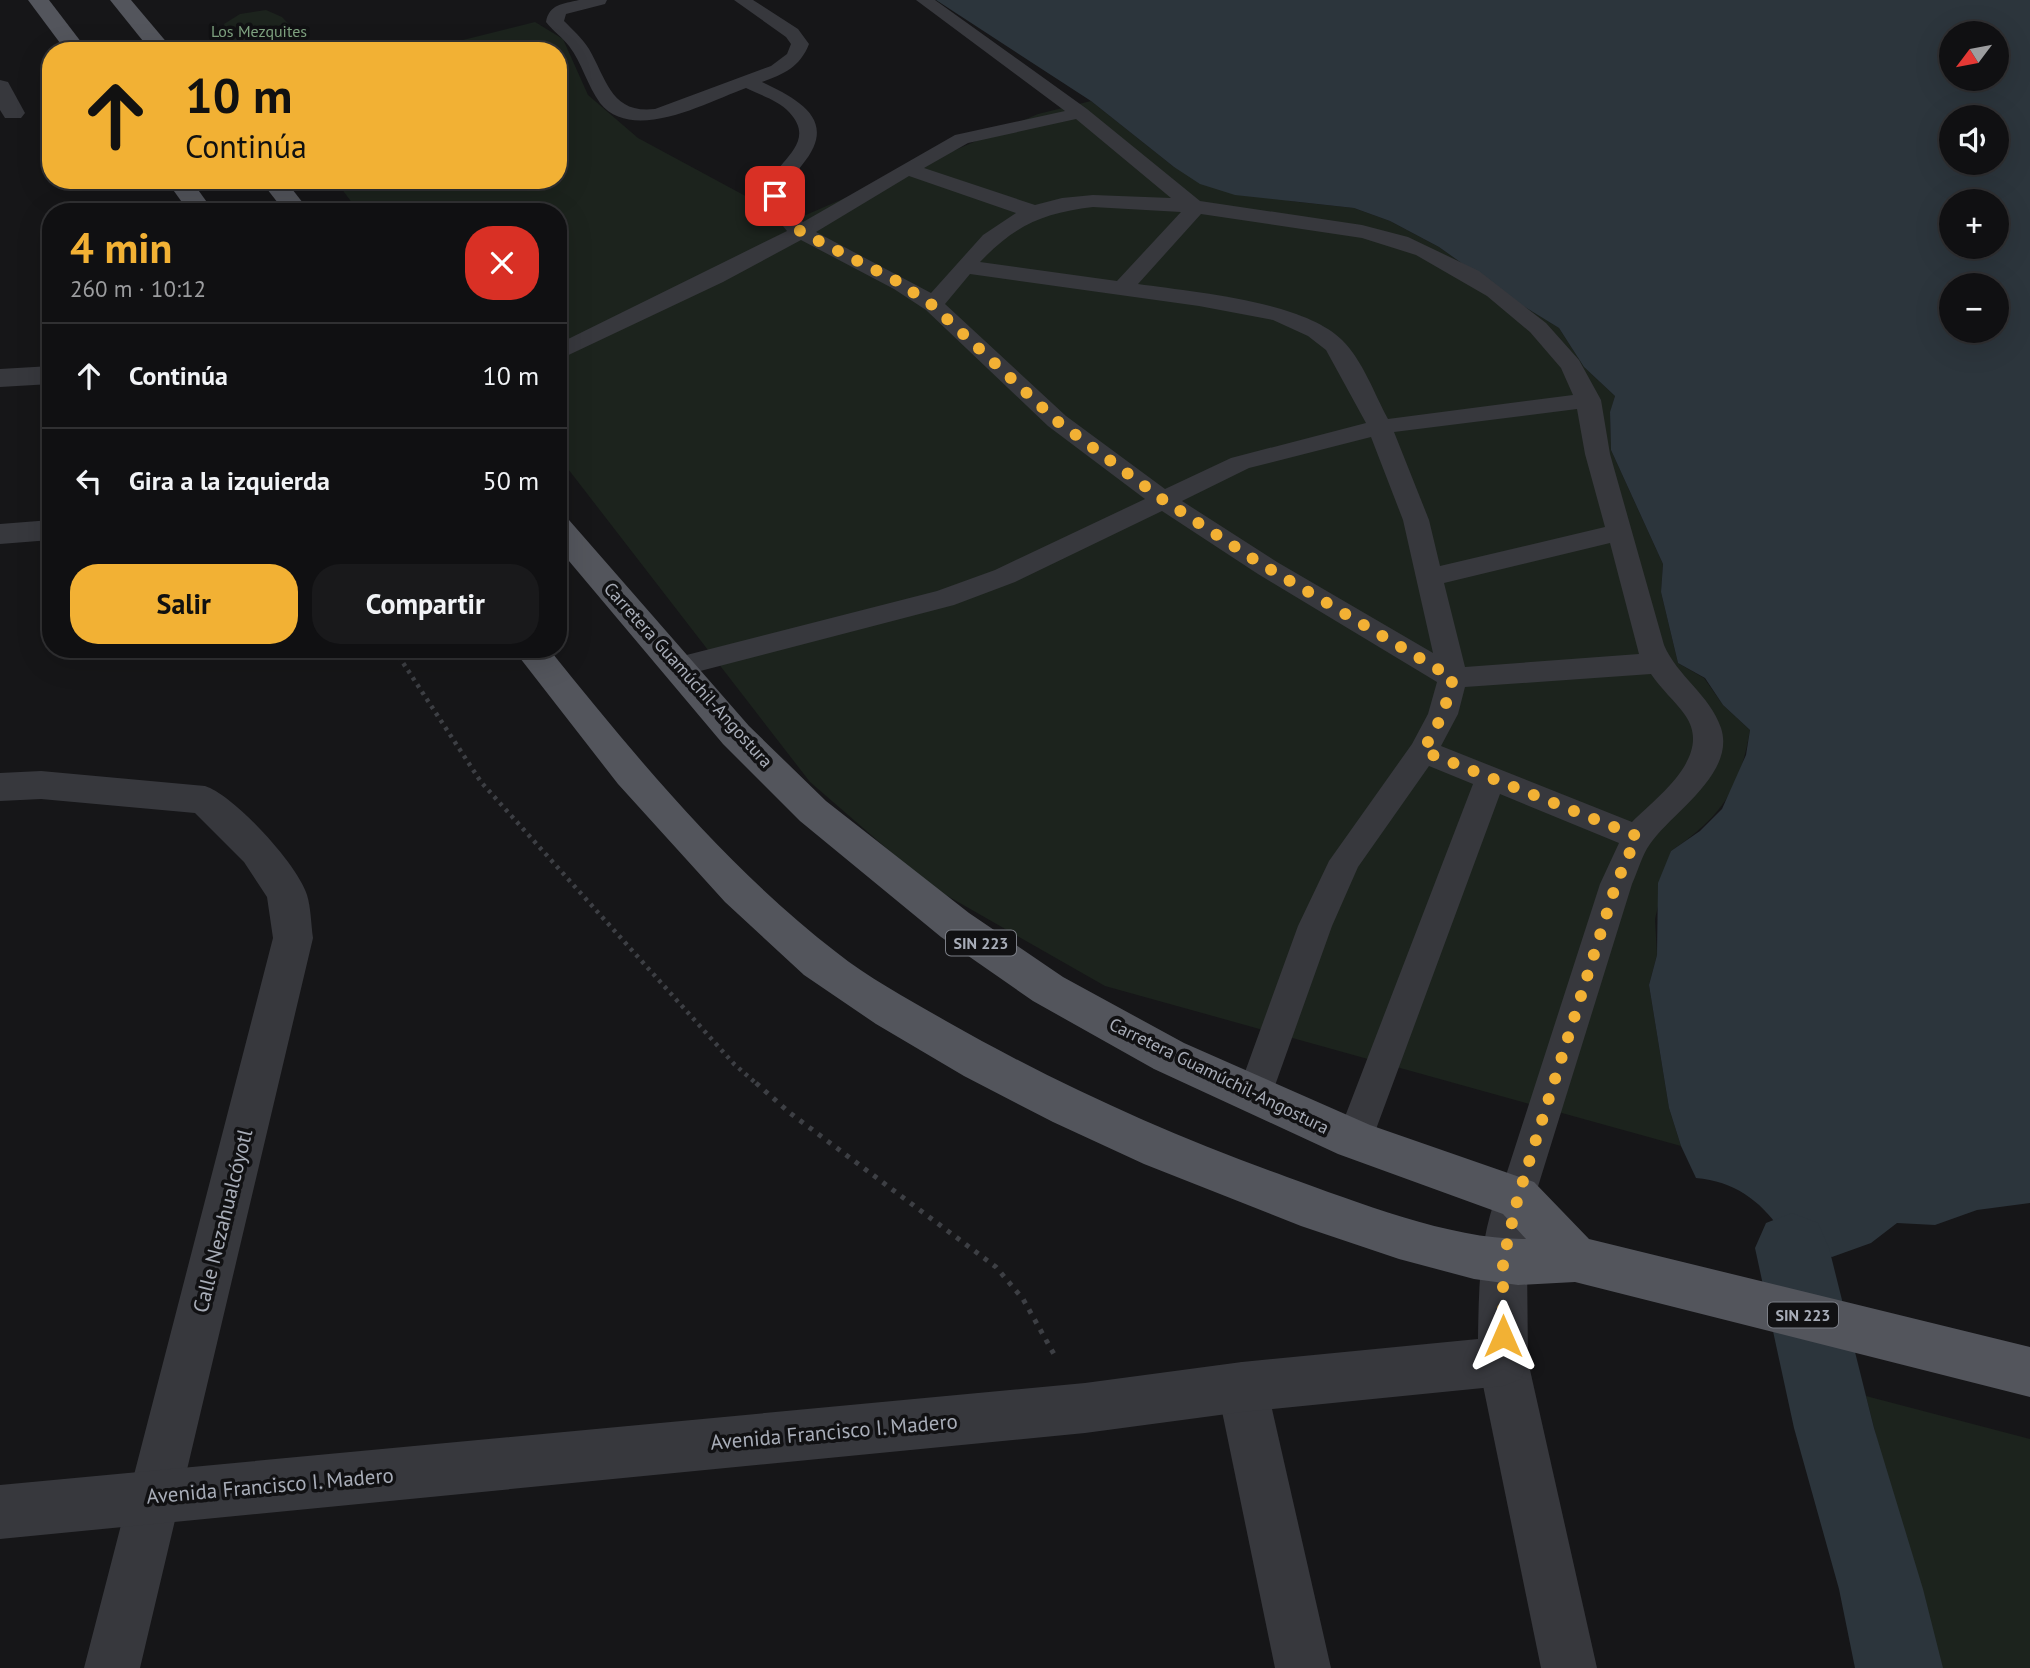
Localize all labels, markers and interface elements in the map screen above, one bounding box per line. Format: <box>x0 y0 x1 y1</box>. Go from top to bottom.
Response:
park label: Los Mezquites <box>211 21 307 41</box>
north arrow <box>1939 21 2009 91</box>
map controls <box>1939 21 2009 343</box>
text: 10 m <box>185 63 292 127</box>
icon: ahead <box>70 70 161 161</box>
button: sound <box>1939 105 2009 175</box>
text: Continúa <box>185 125 307 167</box>
pin <box>745 166 805 226</box>
icon: arrive <box>756 177 794 215</box>
button: + <box>1939 189 2009 259</box>
text: 4 min <box>70 220 172 275</box>
button: close <box>465 226 539 300</box>
button: − <box>1939 273 2009 343</box>
text: 260 m · 10:12 <box>70 274 206 303</box>
icon: ahead <box>70 357 108 395</box>
text: Continúa <box>129 359 228 392</box>
text: 10 m <box>483 359 539 392</box>
icon: left <box>70 462 108 500</box>
text: Gira a la izquierda <box>129 464 330 497</box>
text: 50 m <box>483 464 539 497</box>
button: Salir <box>70 564 298 644</box>
button: Compartir <box>312 564 539 644</box>
street label: Carretera Guamúchil-Angostura <box>599 577 778 772</box>
road number: SIN 223 <box>946 931 1016 956</box>
street label: Carretera Guamúchil-Angostura <box>1106 1012 1333 1139</box>
street label: Calle Nezahualcóyotl <box>187 1126 258 1316</box>
position arrow <box>1466 1299 1540 1373</box>
road number: SIN 223 <box>1768 1302 1838 1328</box>
street label: Avenida Francisco I. Madero <box>709 1407 959 1456</box>
street label: Avenida Francisco I. Madero <box>145 1461 395 1510</box>

